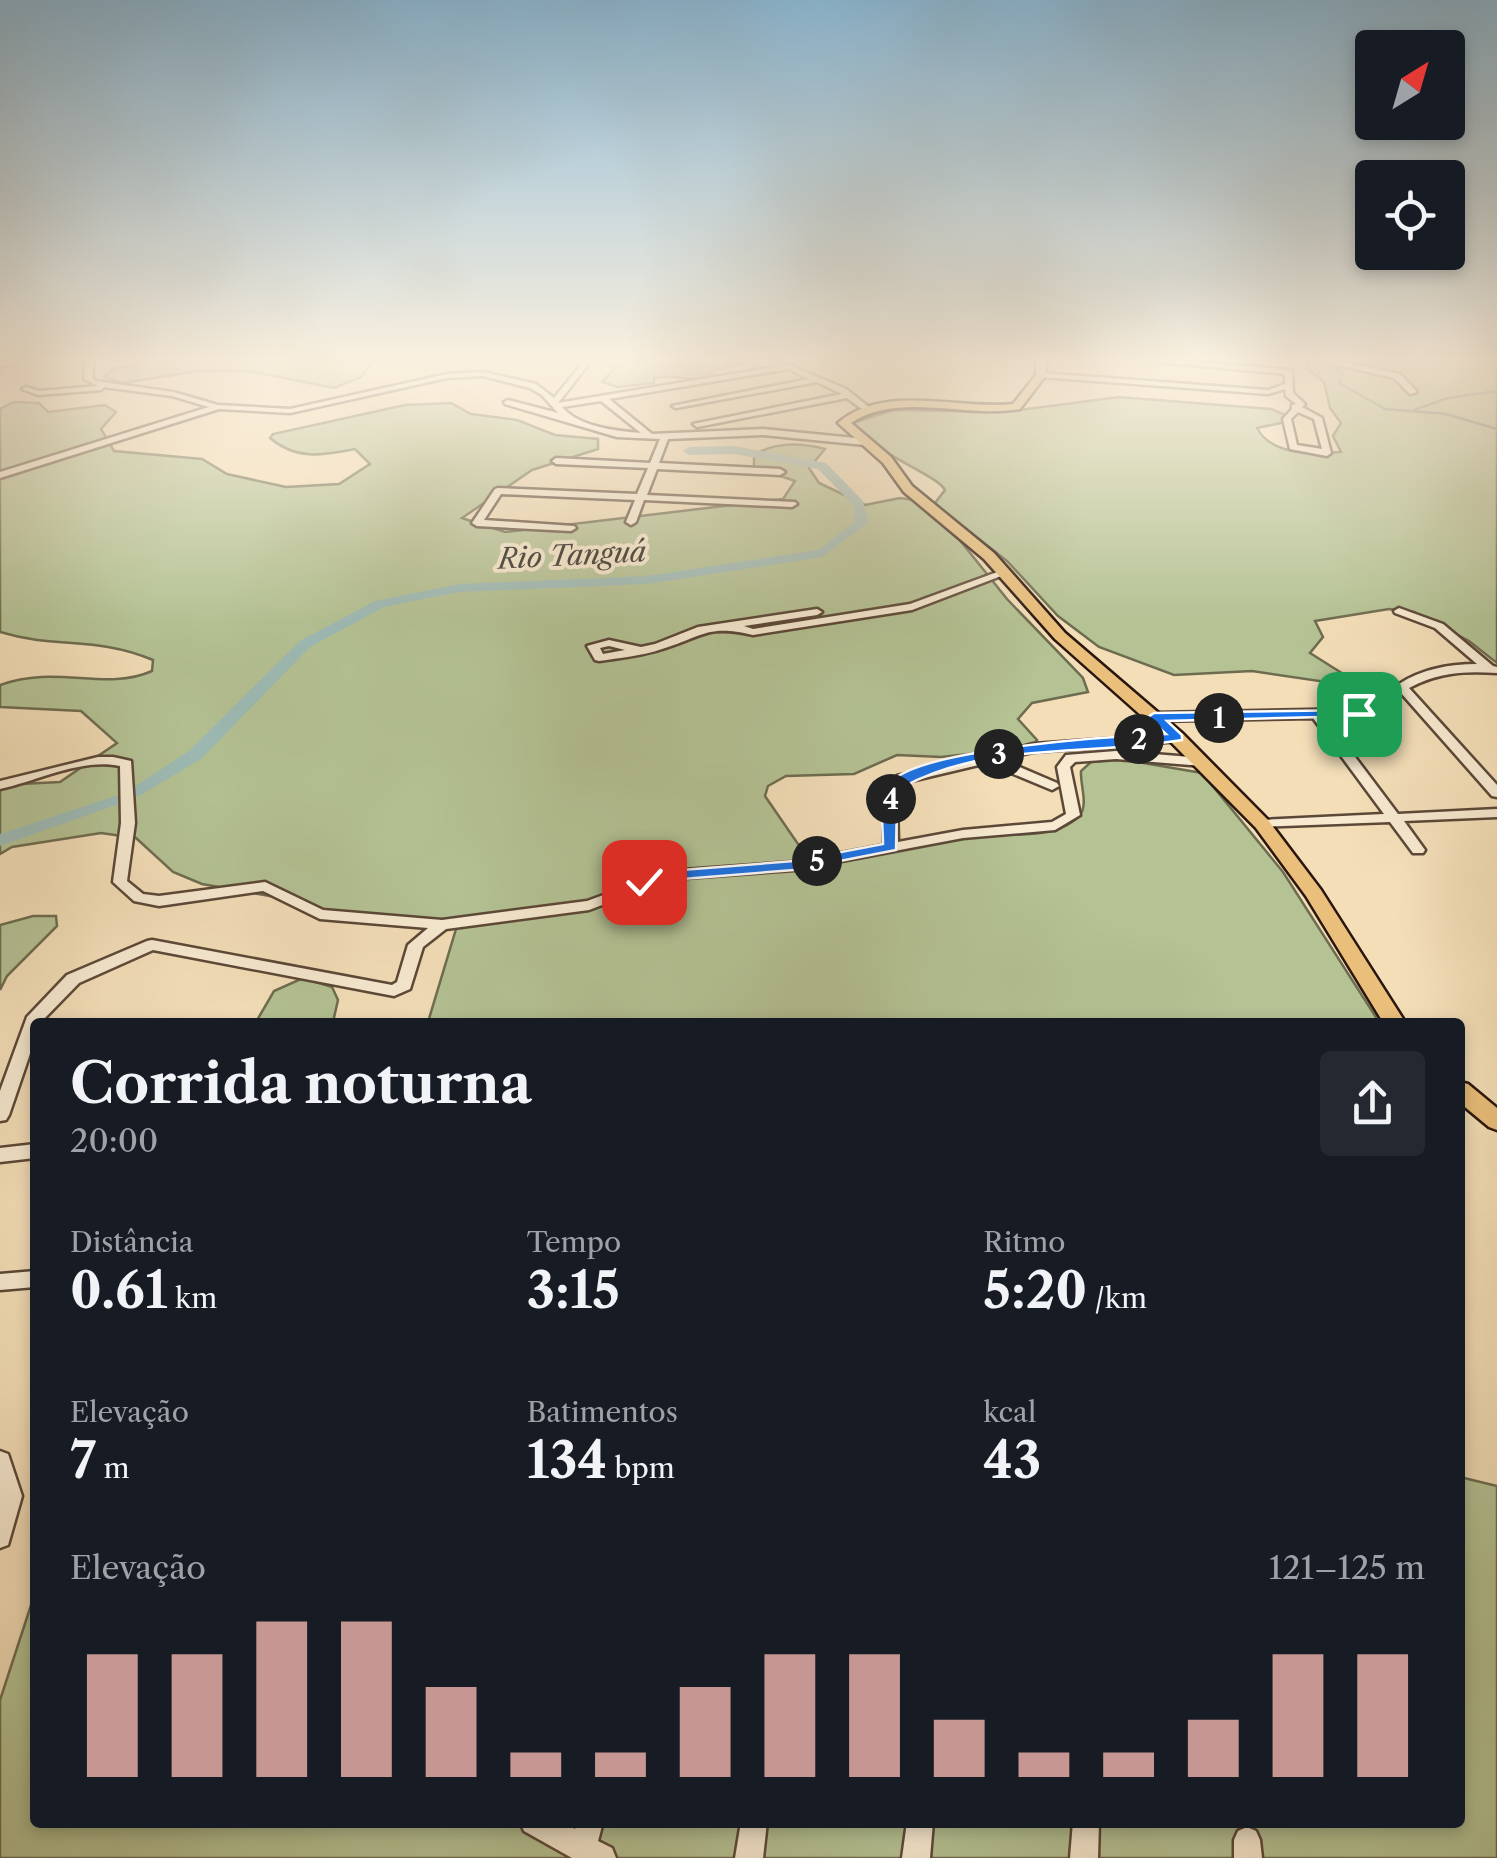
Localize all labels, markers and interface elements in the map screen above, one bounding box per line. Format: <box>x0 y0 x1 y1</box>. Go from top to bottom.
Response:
north arrow <box>1355 30 1465 140</box>
map controls <box>1355 30 1465 270</box>
button: locate <box>1355 160 1465 270</box>
water label: Rio Tanguá <box>495 534 647 576</box>
pin <box>1317 672 1402 757</box>
icon: arrive <box>1332 687 1387 742</box>
pin: 1 <box>1194 693 1244 743</box>
text: 1 <box>1213 701 1225 735</box>
pin: 2 <box>1114 714 1164 764</box>
text: 2 <box>1131 722 1147 756</box>
pin: 3 <box>974 729 1024 779</box>
text: 3 <box>991 737 1007 771</box>
pin: 4 <box>866 774 916 824</box>
text: 4 <box>883 782 899 816</box>
pin: 5 <box>792 836 842 886</box>
pin <box>602 840 687 925</box>
text: 5 <box>809 844 825 878</box>
icon: check <box>617 855 672 910</box>
text: Corrida noturna <box>70 1050 532 1117</box>
button: share <box>1320 1051 1425 1156</box>
text: 20:00 <box>70 1121 158 1160</box>
text: Distância <box>70 1225 193 1259</box>
text: Tempo <box>527 1225 621 1259</box>
text: Ritmo <box>983 1225 1065 1259</box>
text: 0.61 <box>70 1259 167 1321</box>
text: 3:15 <box>527 1259 620 1321</box>
text: 5:20 <box>983 1259 1087 1321</box>
text: km <box>167 1281 217 1315</box>
text: /km <box>1087 1281 1147 1315</box>
text: Elevação <box>70 1395 189 1429</box>
text: Batimentos <box>527 1395 678 1429</box>
text: kcal <box>983 1395 1036 1429</box>
text: 7 <box>70 1429 96 1491</box>
text: 134 <box>527 1429 607 1491</box>
text: 43 <box>983 1429 1041 1491</box>
text: m <box>96 1451 130 1485</box>
text: bpm <box>607 1451 675 1485</box>
text: Elevação <box>70 1548 206 1587</box>
text: 121–125 m <box>1269 1548 1425 1587</box>

